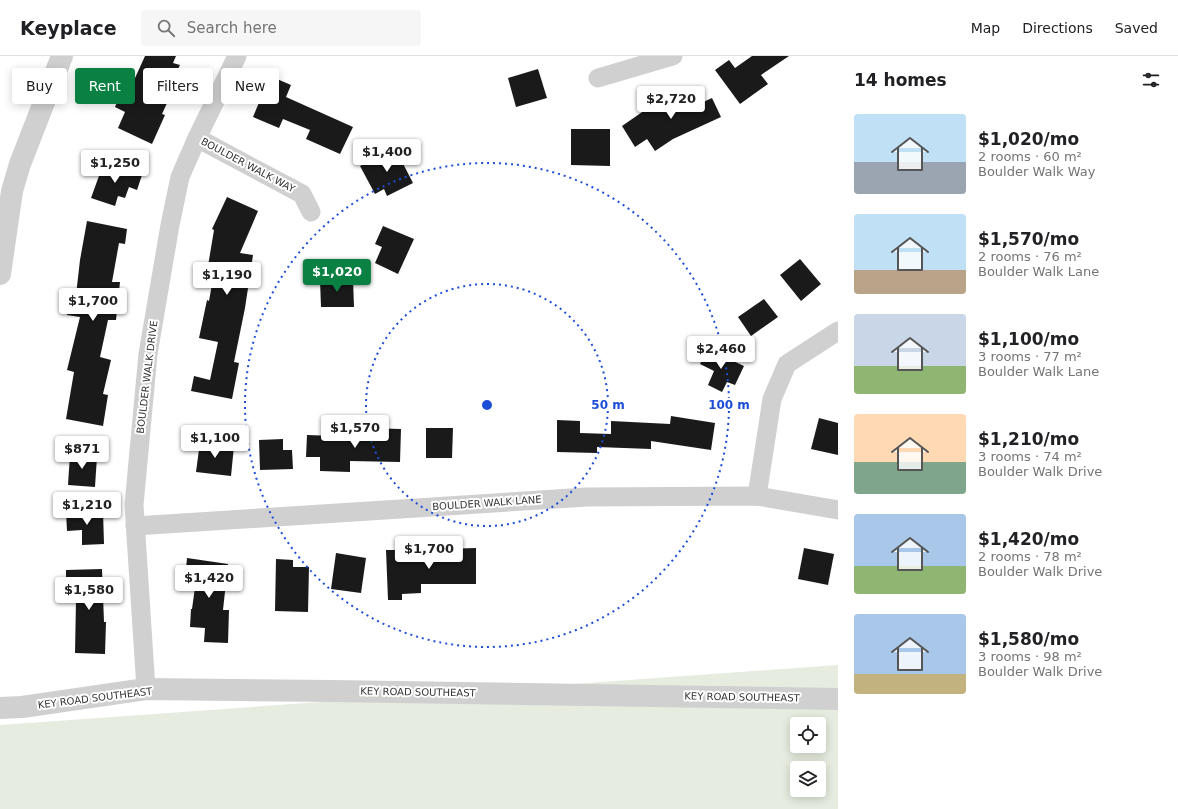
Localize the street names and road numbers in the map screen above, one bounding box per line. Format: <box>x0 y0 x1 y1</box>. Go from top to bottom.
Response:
street label: BOULDER WALK WAY <box>199 136 298 195</box>
street label: BOULDER WALK DRIVE <box>135 320 159 434</box>
street label: BOULDER WALK LANE <box>432 494 542 512</box>
street label: KEY ROAD SOUTHEAST <box>37 685 154 710</box>
street label: KEY ROAD SOUTHEAST <box>360 685 477 699</box>
street label: KEY ROAD SOUTHEAST <box>684 690 801 704</box>

